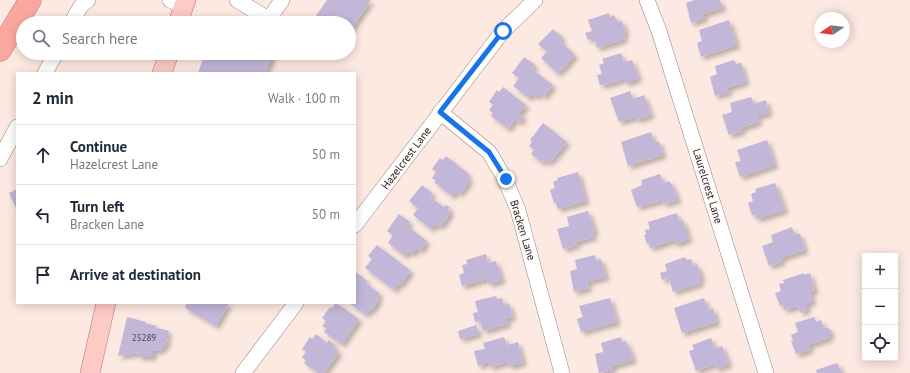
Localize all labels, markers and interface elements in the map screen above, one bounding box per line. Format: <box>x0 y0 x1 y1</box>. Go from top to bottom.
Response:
north arrow <box>814 12 850 48</box>
search box <box>16 16 356 60</box>
route start <box>494 22 512 40</box>
icon: search <box>30 27 52 49</box>
text: Search here <box>62 29 138 48</box>
text: 2 min <box>32 87 73 109</box>
text: Walk · 100 m <box>268 90 340 107</box>
street label: Hazelcrest Lane <box>378 124 434 192</box>
text: Continue <box>70 137 127 156</box>
icon: ahead <box>32 144 54 166</box>
text: 50 m <box>312 146 340 163</box>
street label: Laurelcrest Lane <box>690 147 726 225</box>
text: Hazelcrest Lane <box>70 156 158 173</box>
route end <box>497 170 515 188</box>
text: Turn left <box>70 197 124 216</box>
street label: Bracken Lane <box>507 198 539 262</box>
icon: left <box>32 204 54 226</box>
text: 50 m <box>312 206 340 223</box>
text: Bracken Lane <box>70 216 144 233</box>
map controls <box>862 253 898 361</box>
button: + <box>862 253 898 289</box>
icon: arrive <box>32 264 54 286</box>
text: Arrive at destination <box>70 265 201 284</box>
button: − <box>862 289 898 325</box>
button: locate <box>862 325 898 361</box>
house number: 25289 <box>132 332 156 343</box>

